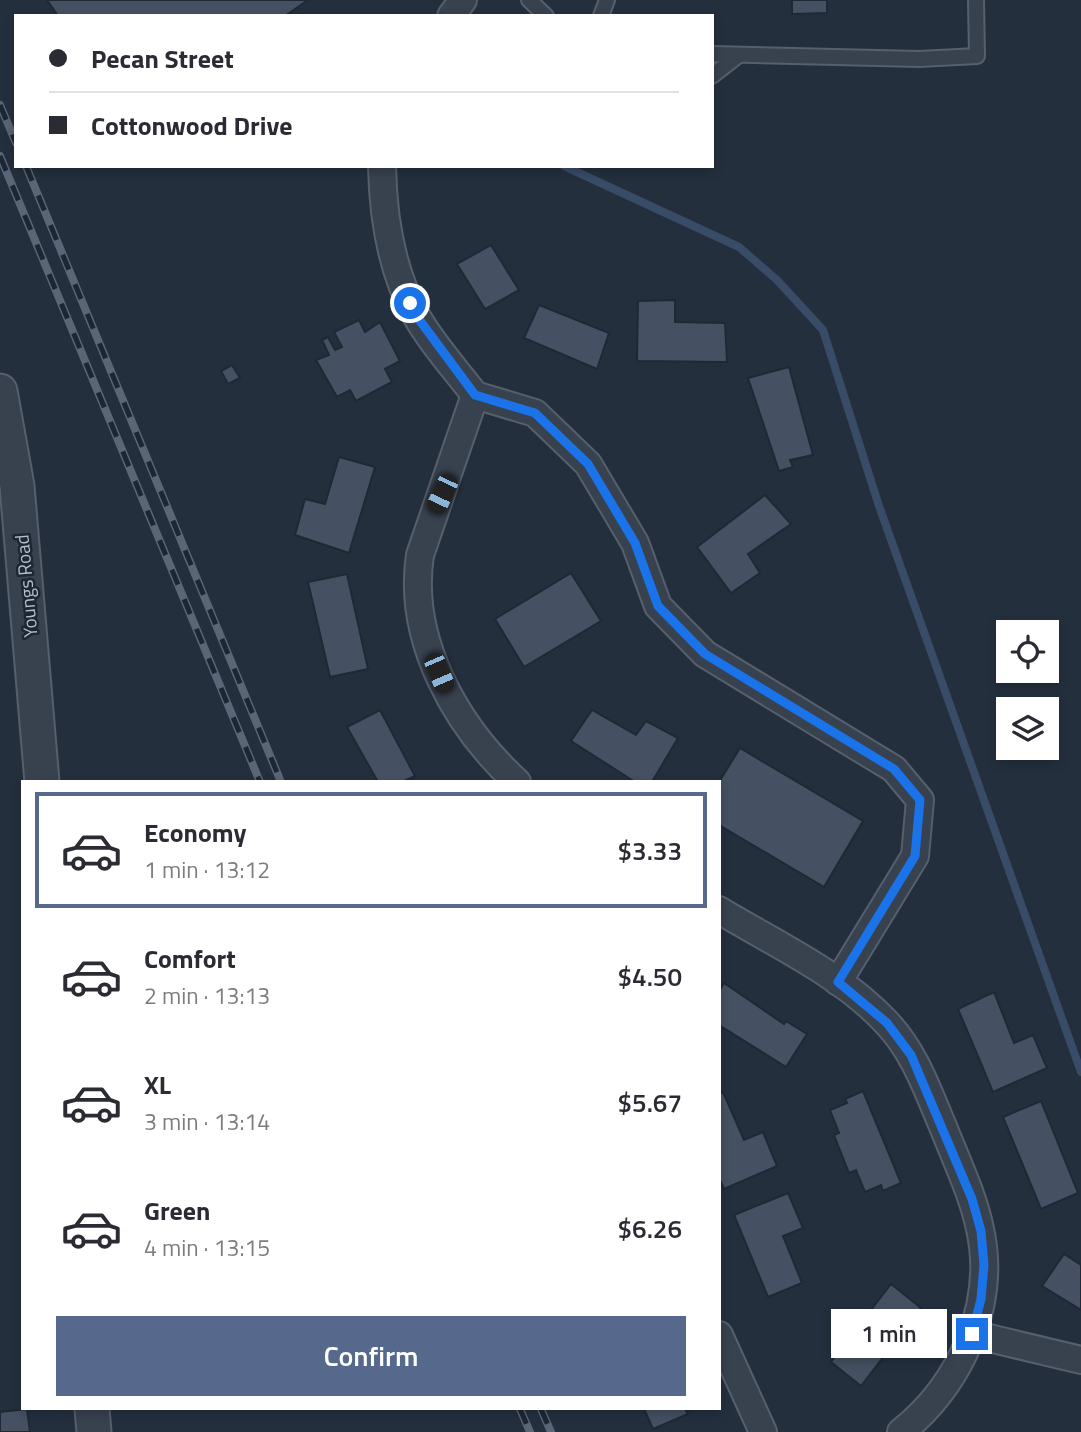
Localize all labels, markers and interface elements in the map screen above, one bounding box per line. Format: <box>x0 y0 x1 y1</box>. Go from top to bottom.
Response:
text: Pecan Street <box>91 39 234 78</box>
text: Cottonwood Drive <box>91 106 293 145</box>
route start <box>394 287 426 319</box>
car <box>424 471 461 517</box>
street label: Youngs Road <box>7 533 44 639</box>
map controls <box>996 620 1059 760</box>
button: locate <box>996 620 1059 683</box>
car <box>422 650 457 696</box>
button: layers <box>996 697 1059 760</box>
text: Economy <box>144 813 246 852</box>
icon: car <box>60 819 123 882</box>
text: $3.33 <box>618 831 682 870</box>
text: 1 min · 13:12 <box>144 852 270 887</box>
text: Comfort <box>144 939 236 978</box>
icon: car <box>60 945 123 1008</box>
text: $4.50 <box>618 957 682 996</box>
text: 2 min · 13:13 <box>144 978 270 1013</box>
text: XL <box>144 1065 171 1104</box>
icon: car <box>60 1071 123 1134</box>
text: $5.67 <box>618 1083 682 1122</box>
text: 3 min · 13:14 <box>144 1104 270 1139</box>
text: Green <box>144 1191 210 1230</box>
icon: car <box>60 1197 123 1260</box>
text: $6.26 <box>618 1209 682 1248</box>
text: 4 min · 13:15 <box>144 1230 270 1265</box>
callout: 1 min <box>832 1310 948 1358</box>
button: Confirm <box>56 1316 686 1396</box>
text: 1 min <box>861 1316 917 1351</box>
route end <box>956 1318 988 1350</box>

